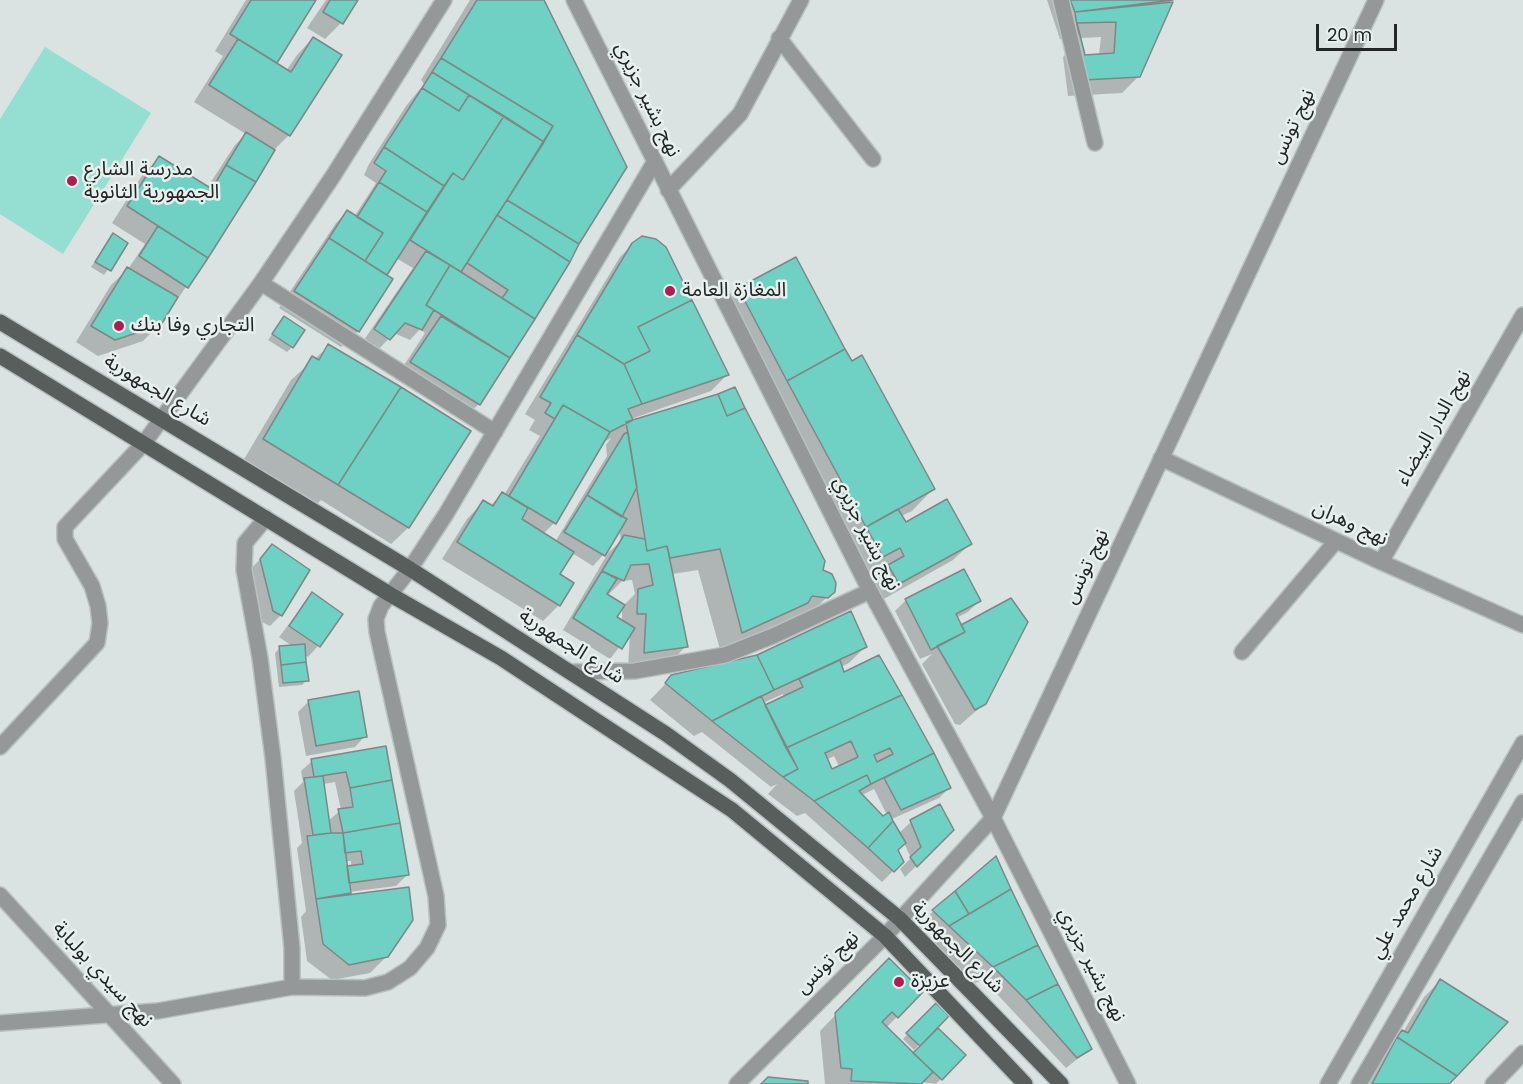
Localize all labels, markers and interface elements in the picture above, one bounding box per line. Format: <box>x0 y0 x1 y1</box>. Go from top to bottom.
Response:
scale bar <box>1319 12 1400 50</box>
text: 20 m <box>1327 22 1372 47</box>
street label: نهج بشير جزيري <box>609 39 685 161</box>
street label: نهج تونس <box>1265 86 1321 168</box>
place label: مدرسة الشارع الجمهورية الثانوية <box>84 158 219 205</box>
marker: مدرسة الشارع الجمهورية الثانوية <box>65 174 79 188</box>
place label: المغازة العامة <box>682 279 786 303</box>
marker: المغازة العامة <box>663 284 677 298</box>
place label: التجاري وفا بنك <box>131 314 255 338</box>
marker: التجاري وفا بنك <box>112 319 126 333</box>
street label: شارع الجمهورية <box>99 350 215 432</box>
street label: نهج الدار البيضاء <box>1391 366 1477 490</box>
street label: نهج بشير جزيري <box>827 473 905 595</box>
street label: نهج وهران <box>1309 496 1391 552</box>
street label: نهج تونس <box>1059 526 1115 608</box>
street label: شارع الجمهورية <box>514 604 628 690</box>
street label: شارع محمد علي <box>1365 842 1449 964</box>
street label: شارع الجمهورية <box>906 897 1008 999</box>
street label: نهج بشير جزيري <box>1052 904 1130 1026</box>
street label: نهج سيدي بولبابة <box>47 917 157 1033</box>
street label: نهج تونس <box>791 926 865 1000</box>
place label: عزيزة <box>911 970 950 994</box>
marker: عزيزة <box>892 975 906 989</box>

